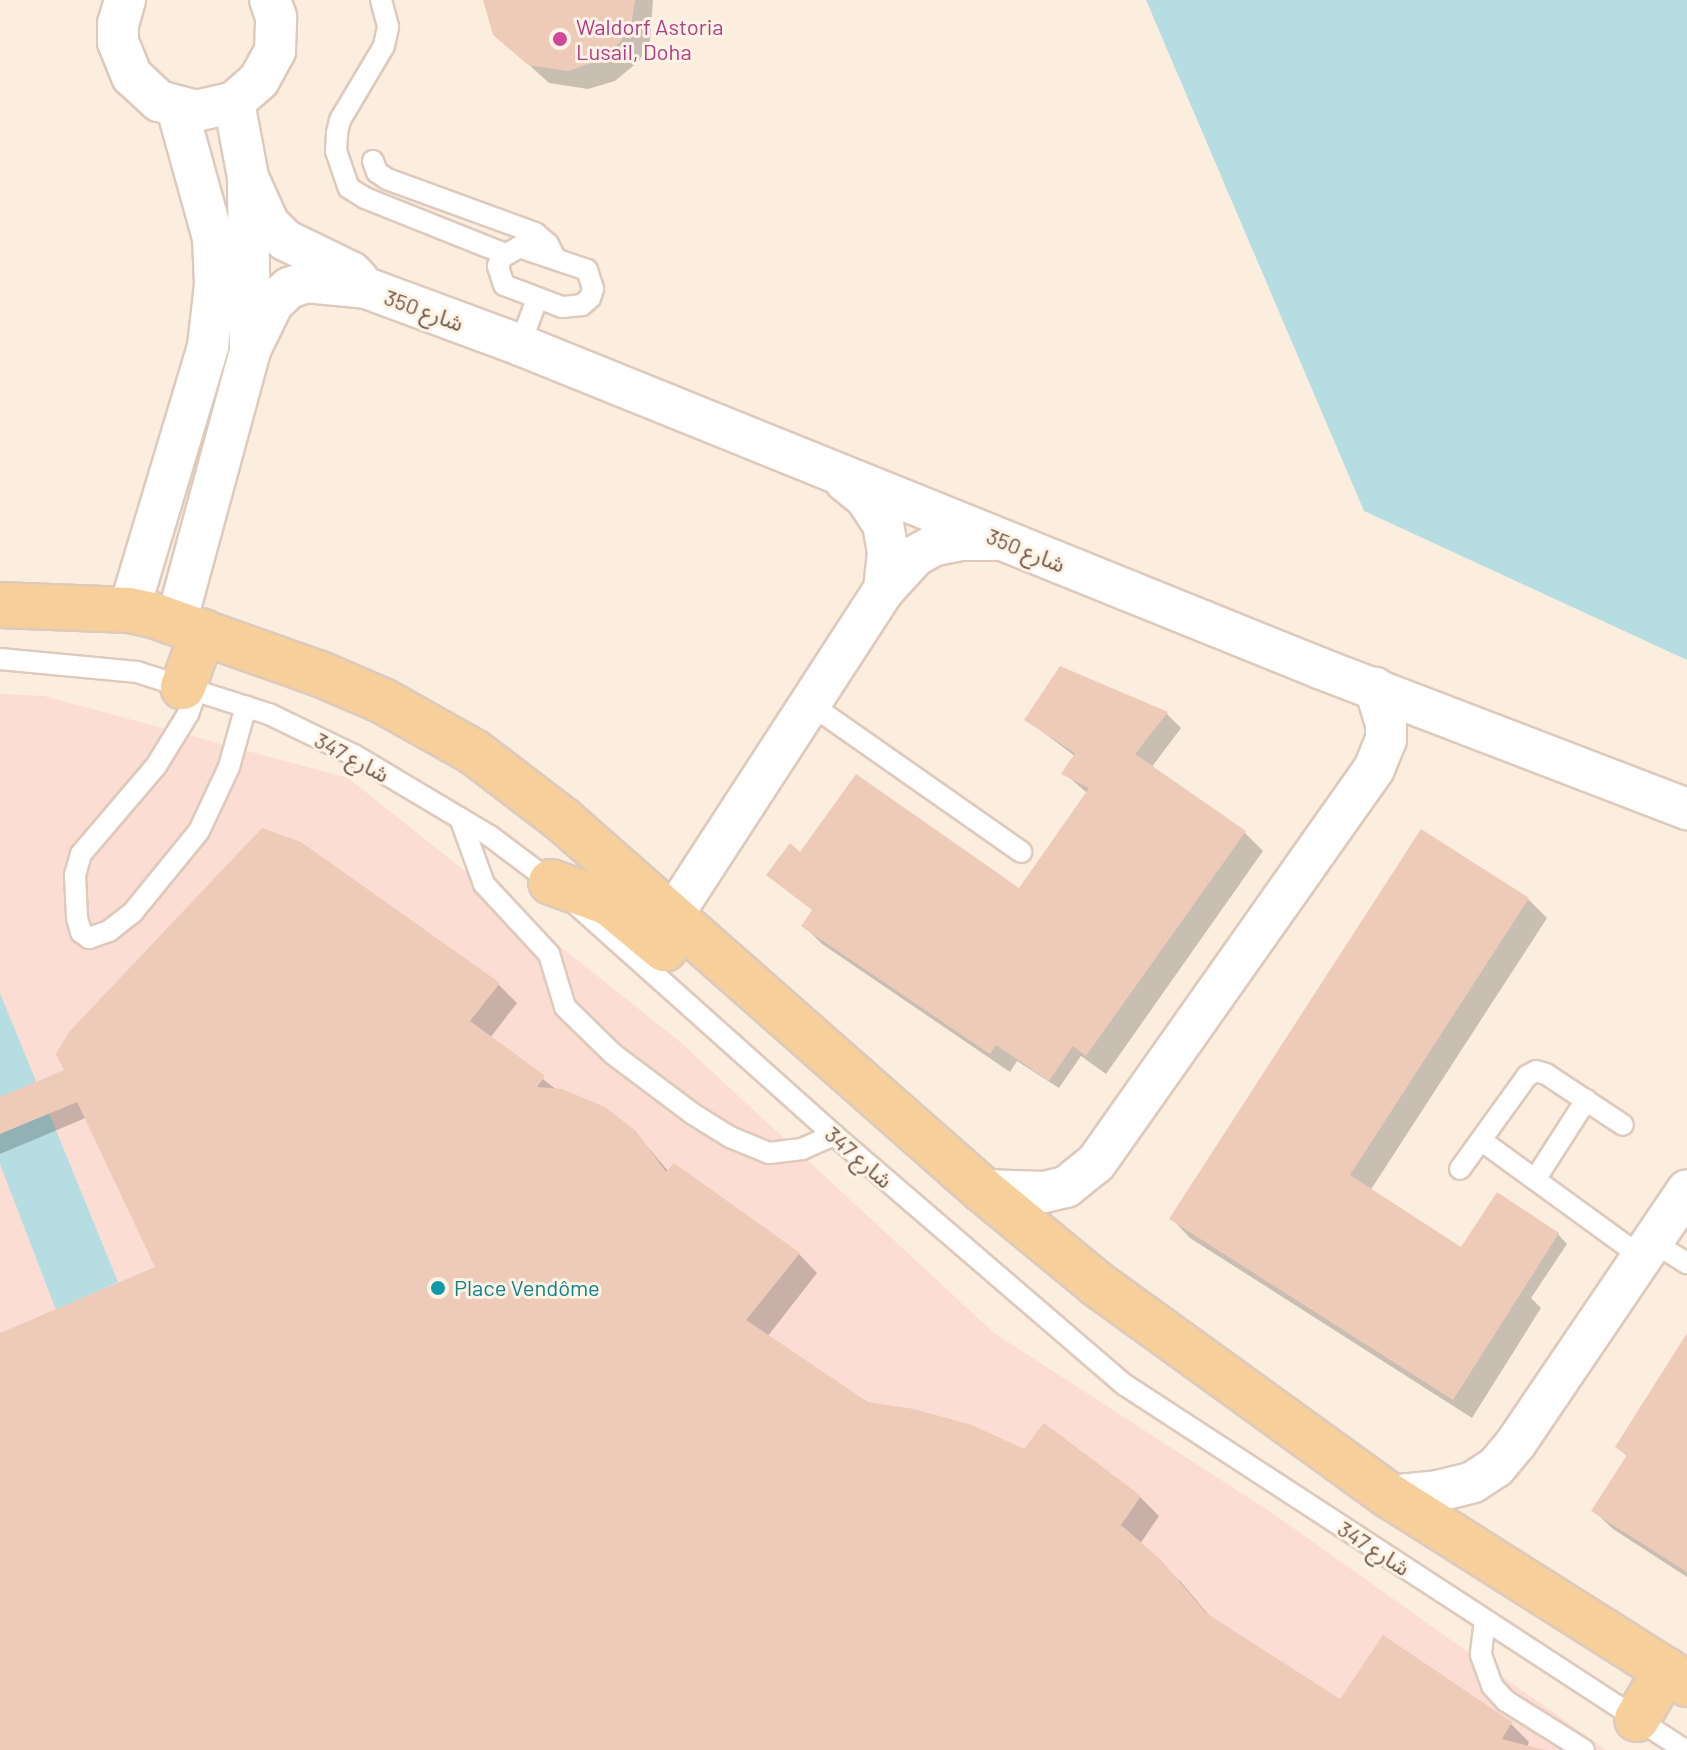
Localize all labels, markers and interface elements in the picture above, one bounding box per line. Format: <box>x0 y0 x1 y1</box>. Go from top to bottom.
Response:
place label: Waldorf Astoria Lusail, Doha <box>576 13 724 64</box>
marker: Waldorf Astoria Lusail, Doha <box>551 30 569 48</box>
street label: شارع 350 <box>381 284 467 336</box>
street label: شارع 350 <box>983 522 1069 578</box>
street label: شارع 347 <box>310 726 394 788</box>
street label: شارع 347 <box>820 1121 898 1193</box>
place label: Place Vendôme <box>454 1275 600 1301</box>
marker: Place Vendôme <box>429 1279 447 1297</box>
street label: شارع 347 <box>1333 1515 1415 1581</box>

